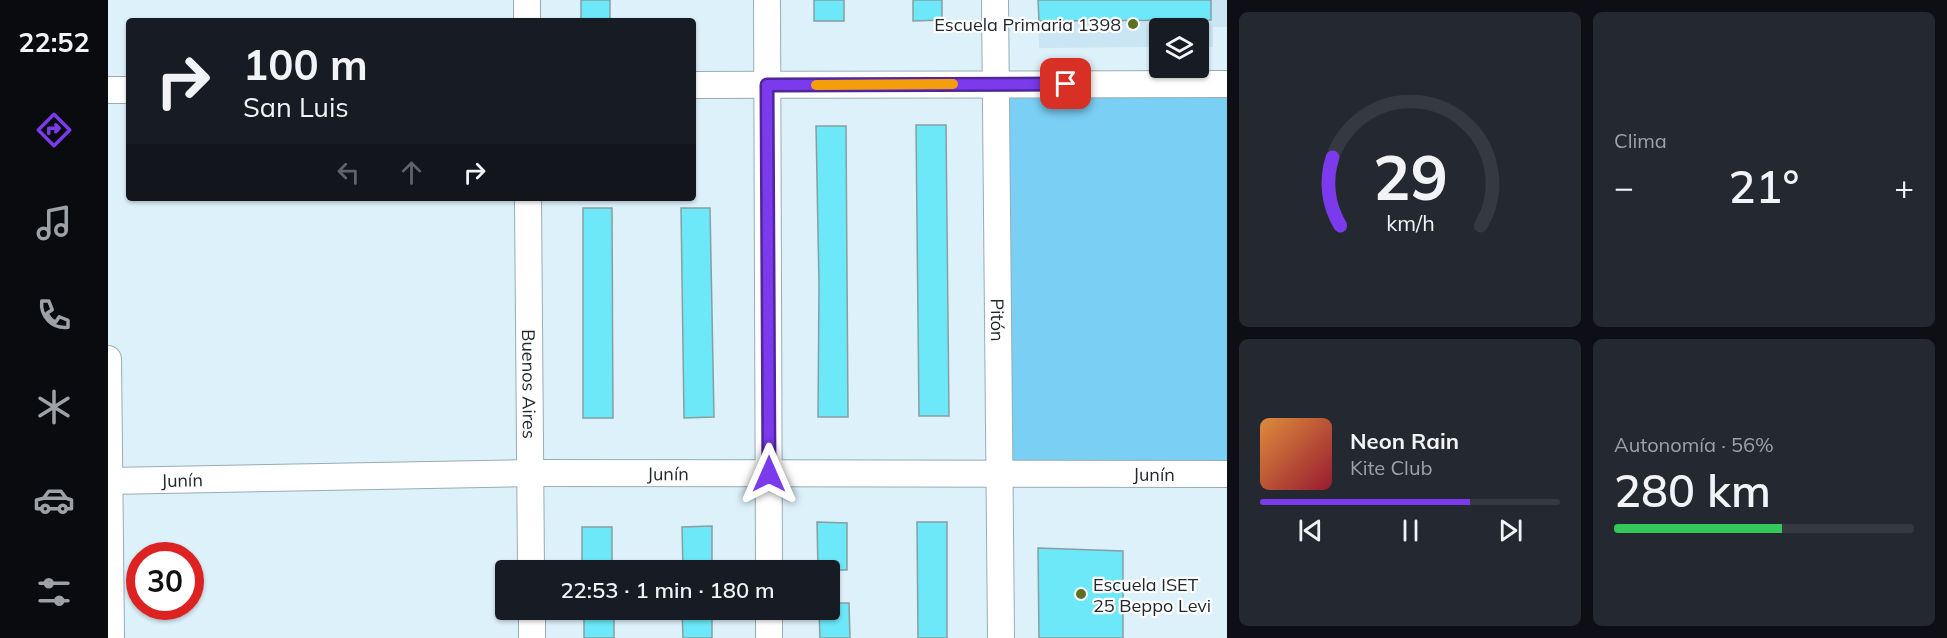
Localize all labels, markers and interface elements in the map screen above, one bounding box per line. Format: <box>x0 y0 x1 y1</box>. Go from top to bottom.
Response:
place label: Escuela Primaria 1398 <box>934 13 1121 36</box>
marker: Escuela Primaria 1398 <box>1126 17 1140 31</box>
map controls <box>1149 18 1209 78</box>
button: layers <box>1149 18 1209 78</box>
text: 22:52 <box>18 25 90 59</box>
text: 100 m <box>243 38 368 91</box>
icon: right <box>144 42 222 120</box>
pin <box>1040 58 1091 109</box>
icon: arrive <box>1049 67 1082 100</box>
text: San Luis <box>243 90 349 124</box>
icon: directions <box>33 109 75 151</box>
text: Clima <box>1614 128 1667 153</box>
text: 29 <box>1373 137 1447 216</box>
icon: left <box>332 156 365 189</box>
icon: ahead <box>395 156 428 189</box>
icon: right <box>458 156 491 189</box>
text: 21° <box>1729 158 1799 214</box>
text: − <box>1614 166 1634 207</box>
text: + <box>1894 166 1914 207</box>
icon: music <box>33 202 75 244</box>
text: km/h <box>1386 210 1434 237</box>
icon: phone <box>33 294 75 336</box>
street label: Pitón <box>986 298 1010 342</box>
street label: Buenos Aires <box>518 329 541 439</box>
icon: climate <box>33 386 75 428</box>
text: Neon Rain <box>1350 427 1459 455</box>
text: Autonomía · 56% <box>1614 432 1774 457</box>
position arrow <box>737 442 801 506</box>
text: Kite Club <box>1350 455 1432 480</box>
street label: Junín <box>647 462 689 485</box>
street label: Junín <box>1133 462 1175 485</box>
text: 280 km <box>1614 462 1771 518</box>
street label: Junín <box>161 468 203 491</box>
icon: car <box>33 479 75 521</box>
icon: previous <box>1294 514 1327 547</box>
icon: pause <box>1394 514 1427 547</box>
icon: next <box>1494 514 1527 547</box>
speed limit sign: 30 <box>126 542 204 620</box>
icon: filters <box>33 571 75 613</box>
place label: Escuela ISET 25 Beppo Levi <box>1093 573 1211 617</box>
text: 22:53 · 1 min · 180 m <box>560 576 775 604</box>
marker: Escuela ISET 25 Beppo Levi <box>1074 587 1088 601</box>

